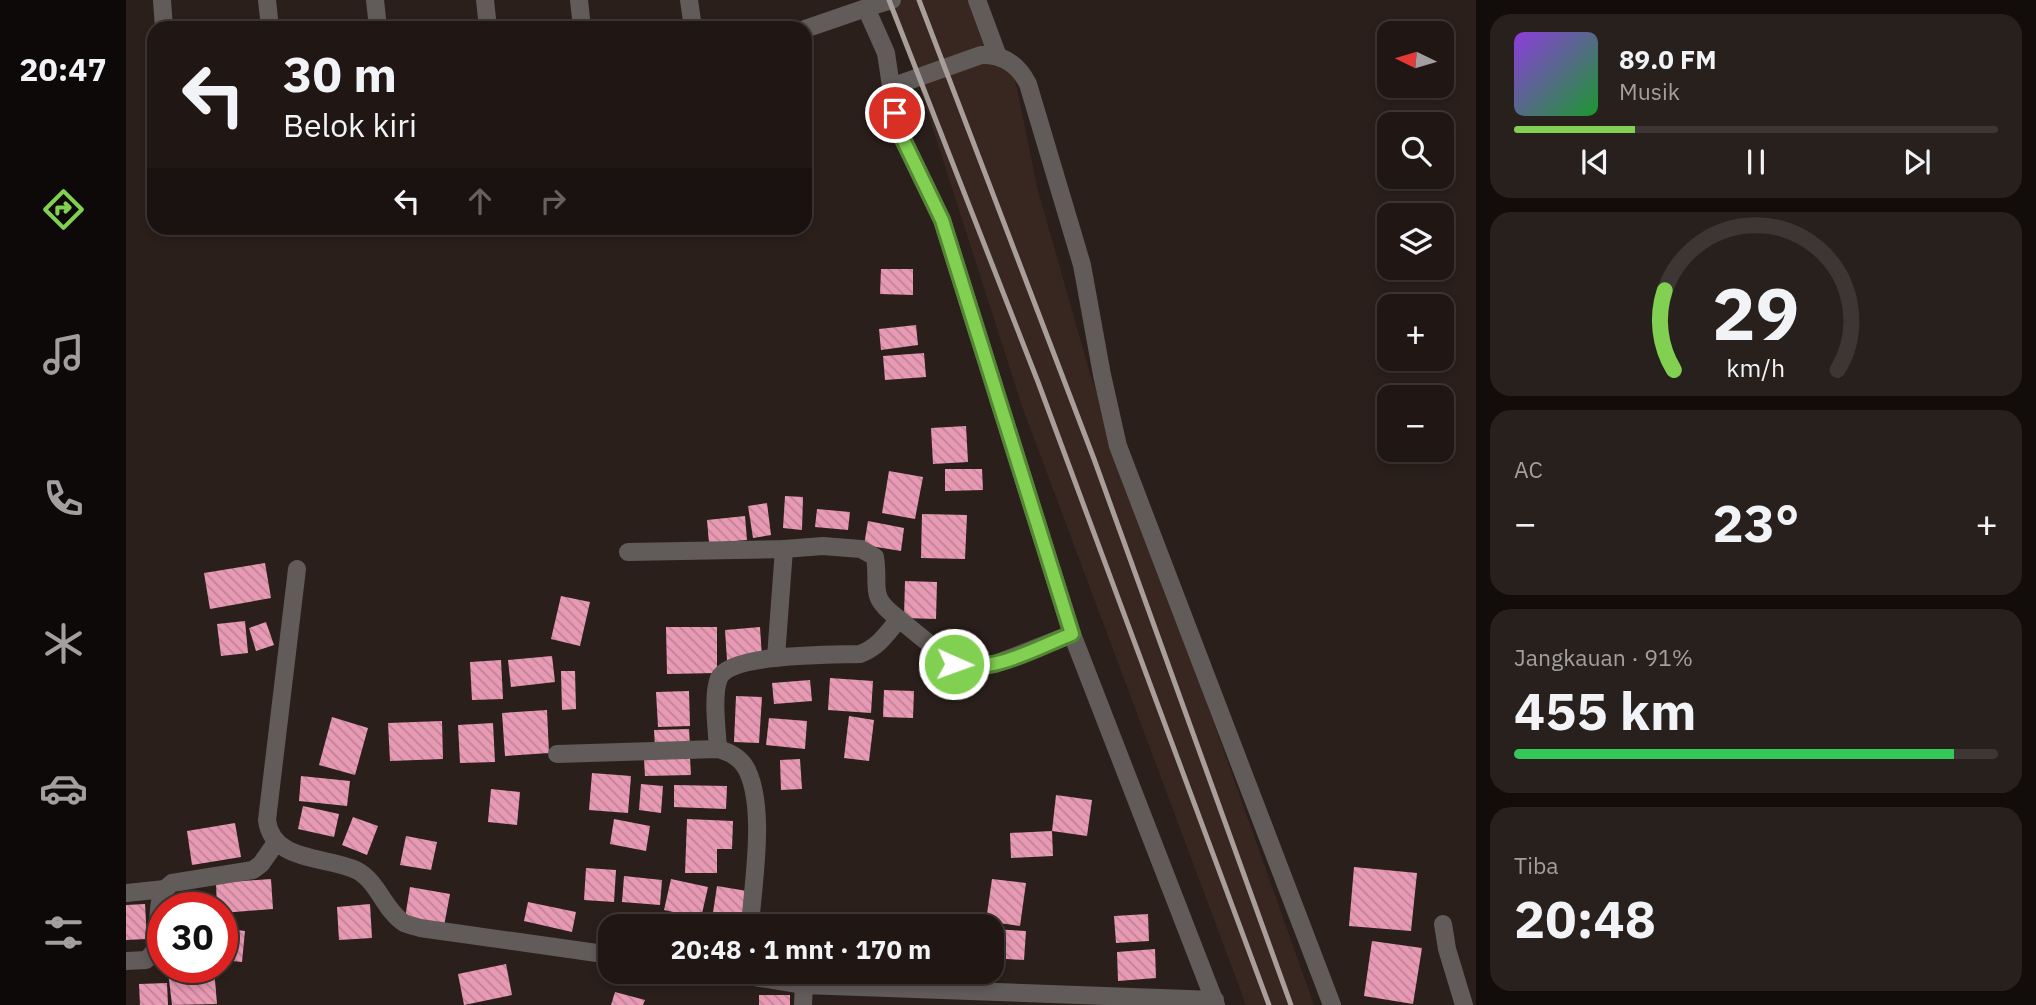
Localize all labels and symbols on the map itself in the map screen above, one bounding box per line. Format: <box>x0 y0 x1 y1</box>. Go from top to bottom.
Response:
north arrow <box>1377 21 1454 98</box>
pin <box>865 83 925 143</box>
position arrow <box>917 627 991 701</box>
speed limit sign: 30 <box>147 892 238 983</box>

